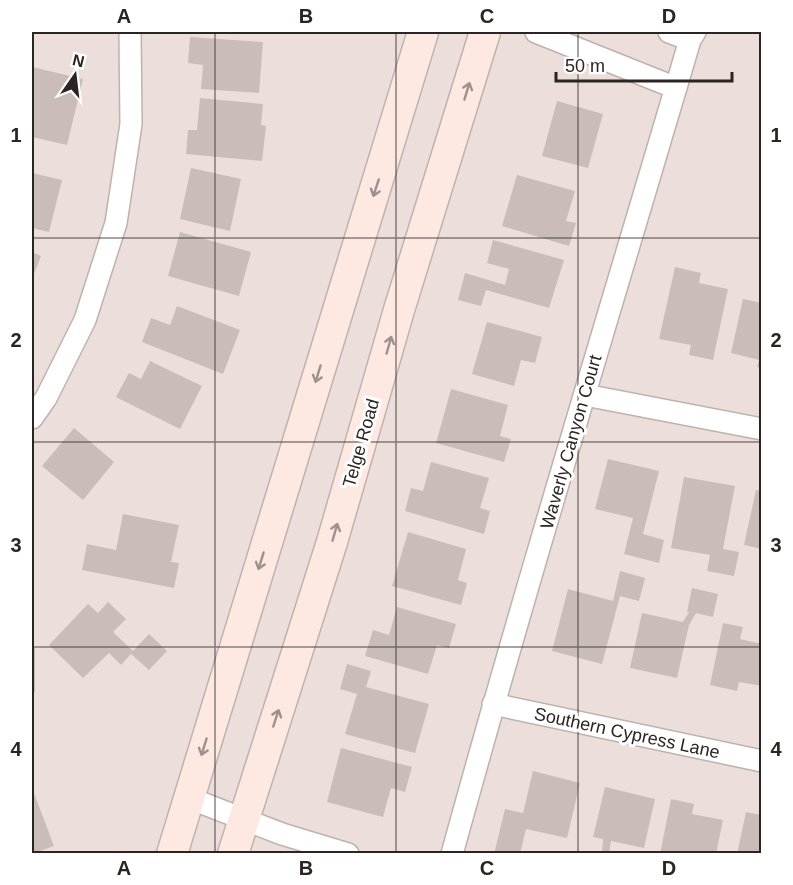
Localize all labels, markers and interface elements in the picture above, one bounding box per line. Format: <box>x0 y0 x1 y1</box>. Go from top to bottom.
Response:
text: A <box>117 5 131 27</box>
text: B <box>299 5 313 27</box>
text: C <box>480 5 494 27</box>
text: D <box>662 5 676 27</box>
north arrow <box>45 45 105 105</box>
scale bar <box>556 45 732 83</box>
text: N <box>71 51 86 71</box>
text: 50 m <box>565 56 605 76</box>
one-way arrow <box>462 82 473 101</box>
text: 1 <box>10 124 22 146</box>
text: 1 <box>770 124 782 146</box>
one-way arrow <box>369 178 380 197</box>
text: 2 <box>10 329 22 351</box>
text: 2 <box>770 329 782 351</box>
one-way arrow <box>384 335 396 354</box>
street label: Waverly Canyon Court <box>537 353 605 531</box>
one-way arrow <box>312 364 323 383</box>
street label: Telge Road <box>339 396 383 490</box>
one-way arrow <box>330 523 342 542</box>
text: 3 <box>10 534 22 556</box>
text: 3 <box>770 534 782 556</box>
one-way arrow <box>255 551 266 570</box>
street label: Southern Cypress Lane <box>532 704 722 762</box>
one-way arrow <box>271 709 282 728</box>
text: 4 <box>10 738 22 760</box>
one-way arrow <box>198 738 209 757</box>
text: 4 <box>770 738 782 760</box>
text: A <box>117 857 131 879</box>
text: B <box>299 857 313 879</box>
text: C <box>480 857 494 879</box>
text: D <box>662 857 676 879</box>

